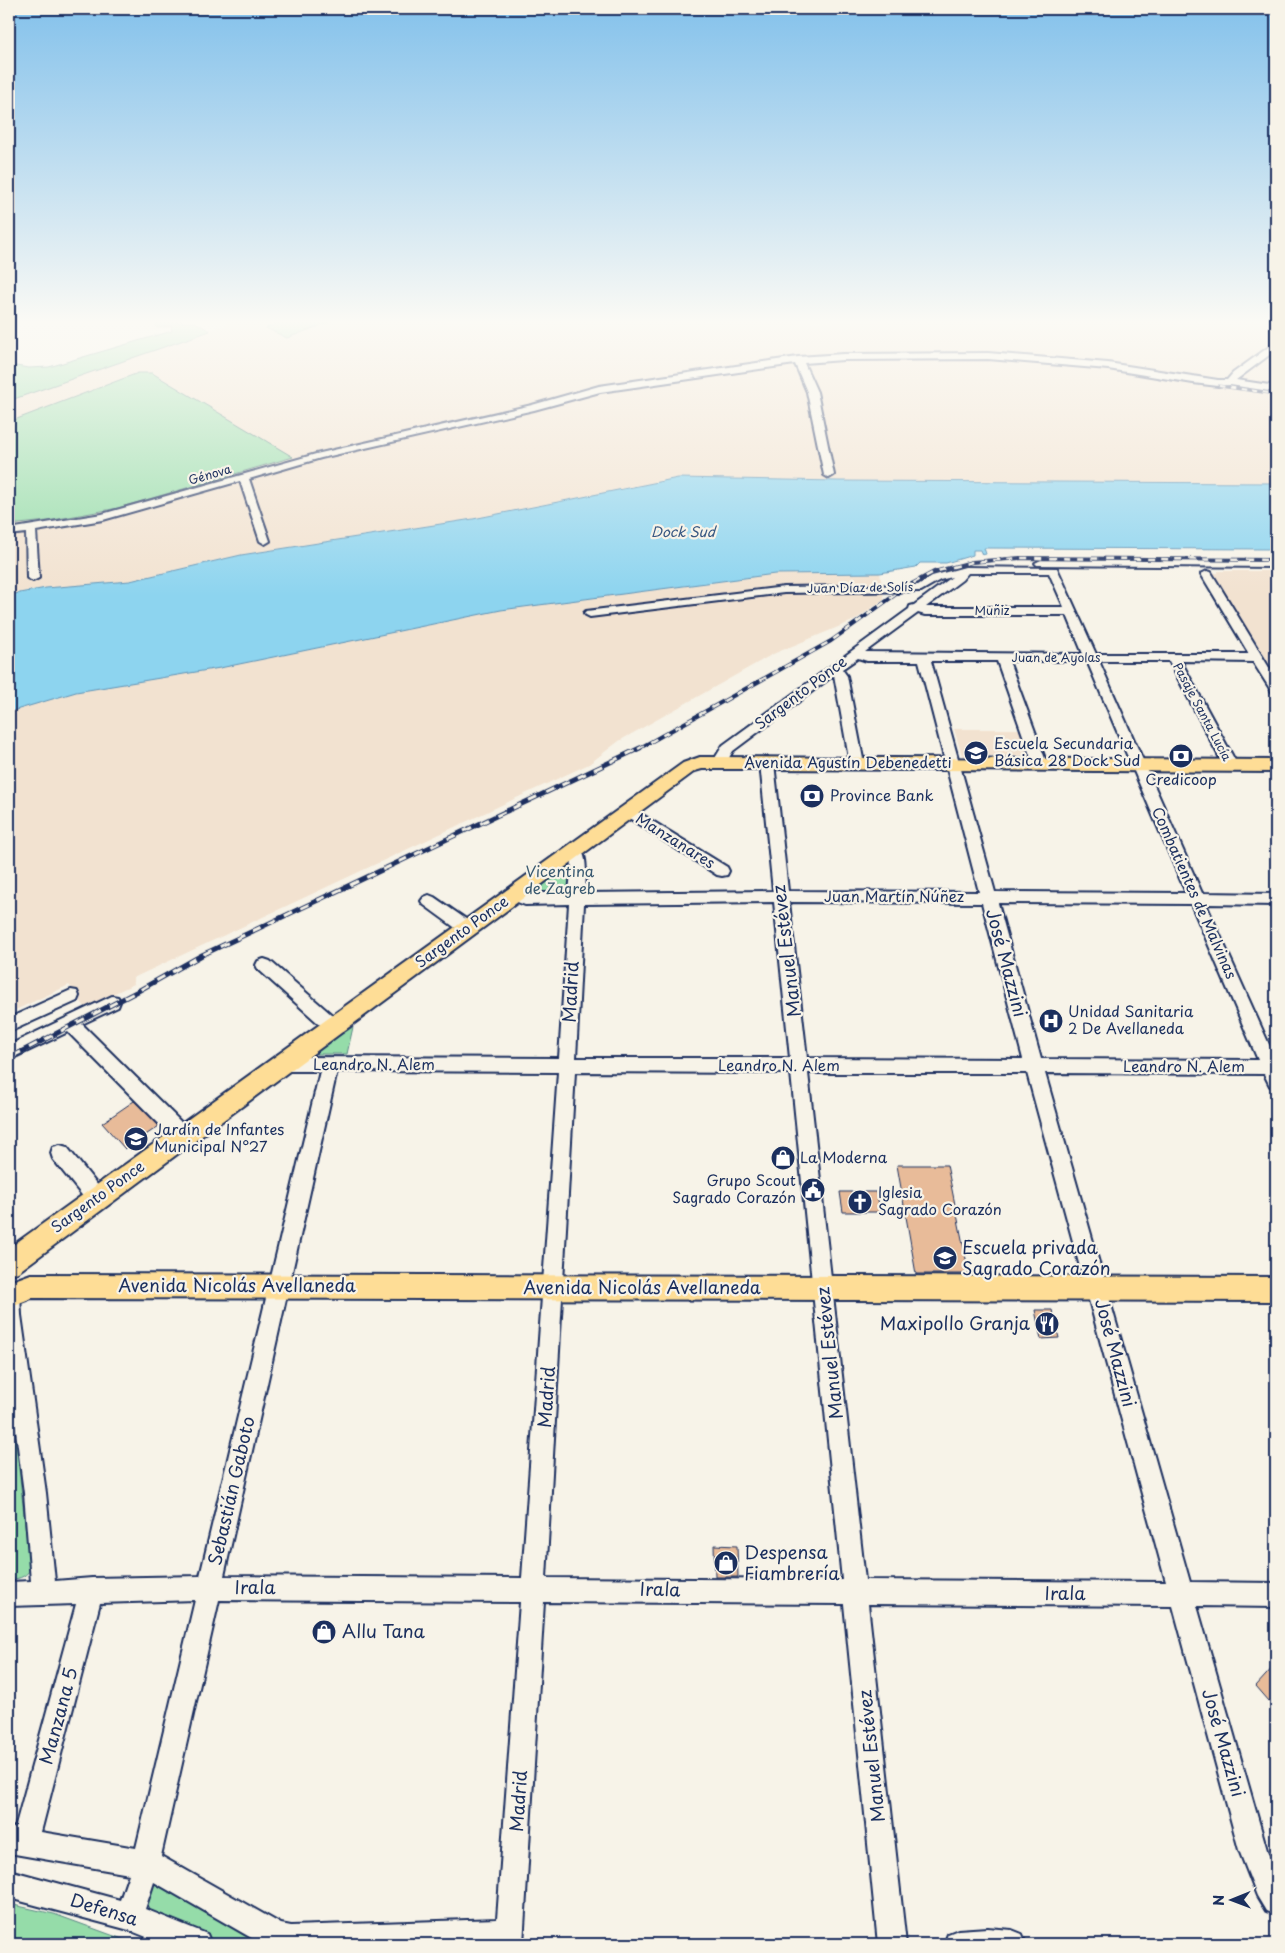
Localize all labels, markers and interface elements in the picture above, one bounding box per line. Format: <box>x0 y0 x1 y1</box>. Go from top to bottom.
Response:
street label: Génova <box>186 459 234 489</box>
water label: Dock Sud <box>651 521 718 542</box>
street label: Juan Díaz de Solís <box>807 577 914 597</box>
street label: Muñiz <box>974 601 1010 619</box>
street label: Juan de Ayolas <box>1012 648 1101 666</box>
street label: Sargento Ponce <box>749 649 851 734</box>
street label: Pasaje Santa Lucía <box>1169 659 1237 764</box>
place label: Escuela Secundaria Básica 28 Dock Sud <box>994 731 1140 771</box>
school or university icon: Escuela Secundaria Básica 28 Dock Sud <box>963 740 989 766</box>
bank icon: Credicoop <box>1168 743 1194 769</box>
street label: Avenida Agustín Debenedetti <box>744 750 952 773</box>
place label: Credicoop <box>1145 767 1217 790</box>
bank icon: Province Bank <box>799 783 825 809</box>
place label: Province Bank <box>830 783 934 806</box>
street label: Combatientes de Malvinas <box>1147 803 1244 982</box>
street label: Manzanares <box>632 806 720 873</box>
park label: Vicentina de Zagreb <box>524 859 596 899</box>
street label: Manuel Estévez <box>764 883 807 1019</box>
street label: Juan Martín Núñez <box>824 884 964 907</box>
street label: Sargento Ponce <box>410 889 513 973</box>
street label: José Mazzini <box>980 905 1035 1020</box>
street label: Madrid <box>554 960 585 1023</box>
place label: Unidad Sanitaria 2 De Avellaneda <box>1068 999 1194 1039</box>
hospital icon: Unidad Sanitaria 2 De Avellaneda <box>1038 1008 1064 1034</box>
street label: Leandro N. Alem <box>313 1052 435 1075</box>
street label: Leandro N. Alem <box>718 1053 840 1076</box>
street label: Leandro N. Alem <box>1123 1054 1245 1077</box>
place label: Jardín de Infantes Municipal N°27 <box>154 1117 284 1157</box>
school or university icon: Jardín de Infantes Municipal N°27 <box>123 1126 149 1152</box>
shop icon: La Moderna <box>770 1145 796 1171</box>
place label: La Moderna <box>800 1145 888 1168</box>
street label: Sargento Ponce <box>46 1154 149 1238</box>
place label: Grupo Scout Sagrado Corazón <box>672 1168 796 1208</box>
public building icon: Grupo Scout Sagrado Corazón <box>800 1177 826 1203</box>
place label: Iglesia Sagrado Corazón <box>878 1180 1002 1220</box>
church icon: Iglesia Sagrado Corazón <box>847 1189 873 1215</box>
place label: Escuela privada Sagrado Corazón <box>962 1233 1111 1281</box>
school or university icon: Escuela privada Sagrado Corazón <box>932 1245 958 1271</box>
street label: Avenida Nicolás Avellaneda <box>118 1271 356 1298</box>
street label: Avenida Nicolás Avellaneda <box>523 1273 761 1300</box>
street label: Manuel Estévez <box>808 1285 849 1421</box>
street label: José Mazzini <box>1089 1295 1144 1410</box>
place label: Maxipollo Granja <box>880 1309 1031 1336</box>
restaurant icon: Maxipollo Granja <box>1034 1311 1060 1337</box>
street label: Madrid <box>530 1365 561 1429</box>
street label: Sebastián Gaboto <box>200 1413 261 1568</box>
place label: Despensa Fiambrería <box>744 1538 840 1586</box>
shop icon: Despensa Fiambrería <box>713 1550 739 1576</box>
street label: Irala <box>235 1573 276 1600</box>
street label: Irala <box>639 1575 681 1602</box>
street label: Irala <box>1045 1579 1086 1606</box>
place label: Allu Tana <box>342 1617 425 1644</box>
shop icon: Allu Tana <box>311 1619 337 1645</box>
street label: Manzana 5 <box>32 1664 84 1767</box>
street label: José Mazzini <box>1196 1685 1253 1800</box>
street label: Manuel Estévez <box>850 1688 891 1824</box>
street label: Madrid <box>502 1769 533 1833</box>
north arrow <box>1208 1876 1258 1926</box>
street label: Defensa <box>67 1885 142 1932</box>
text: N <box>1208 1895 1229 1906</box>

